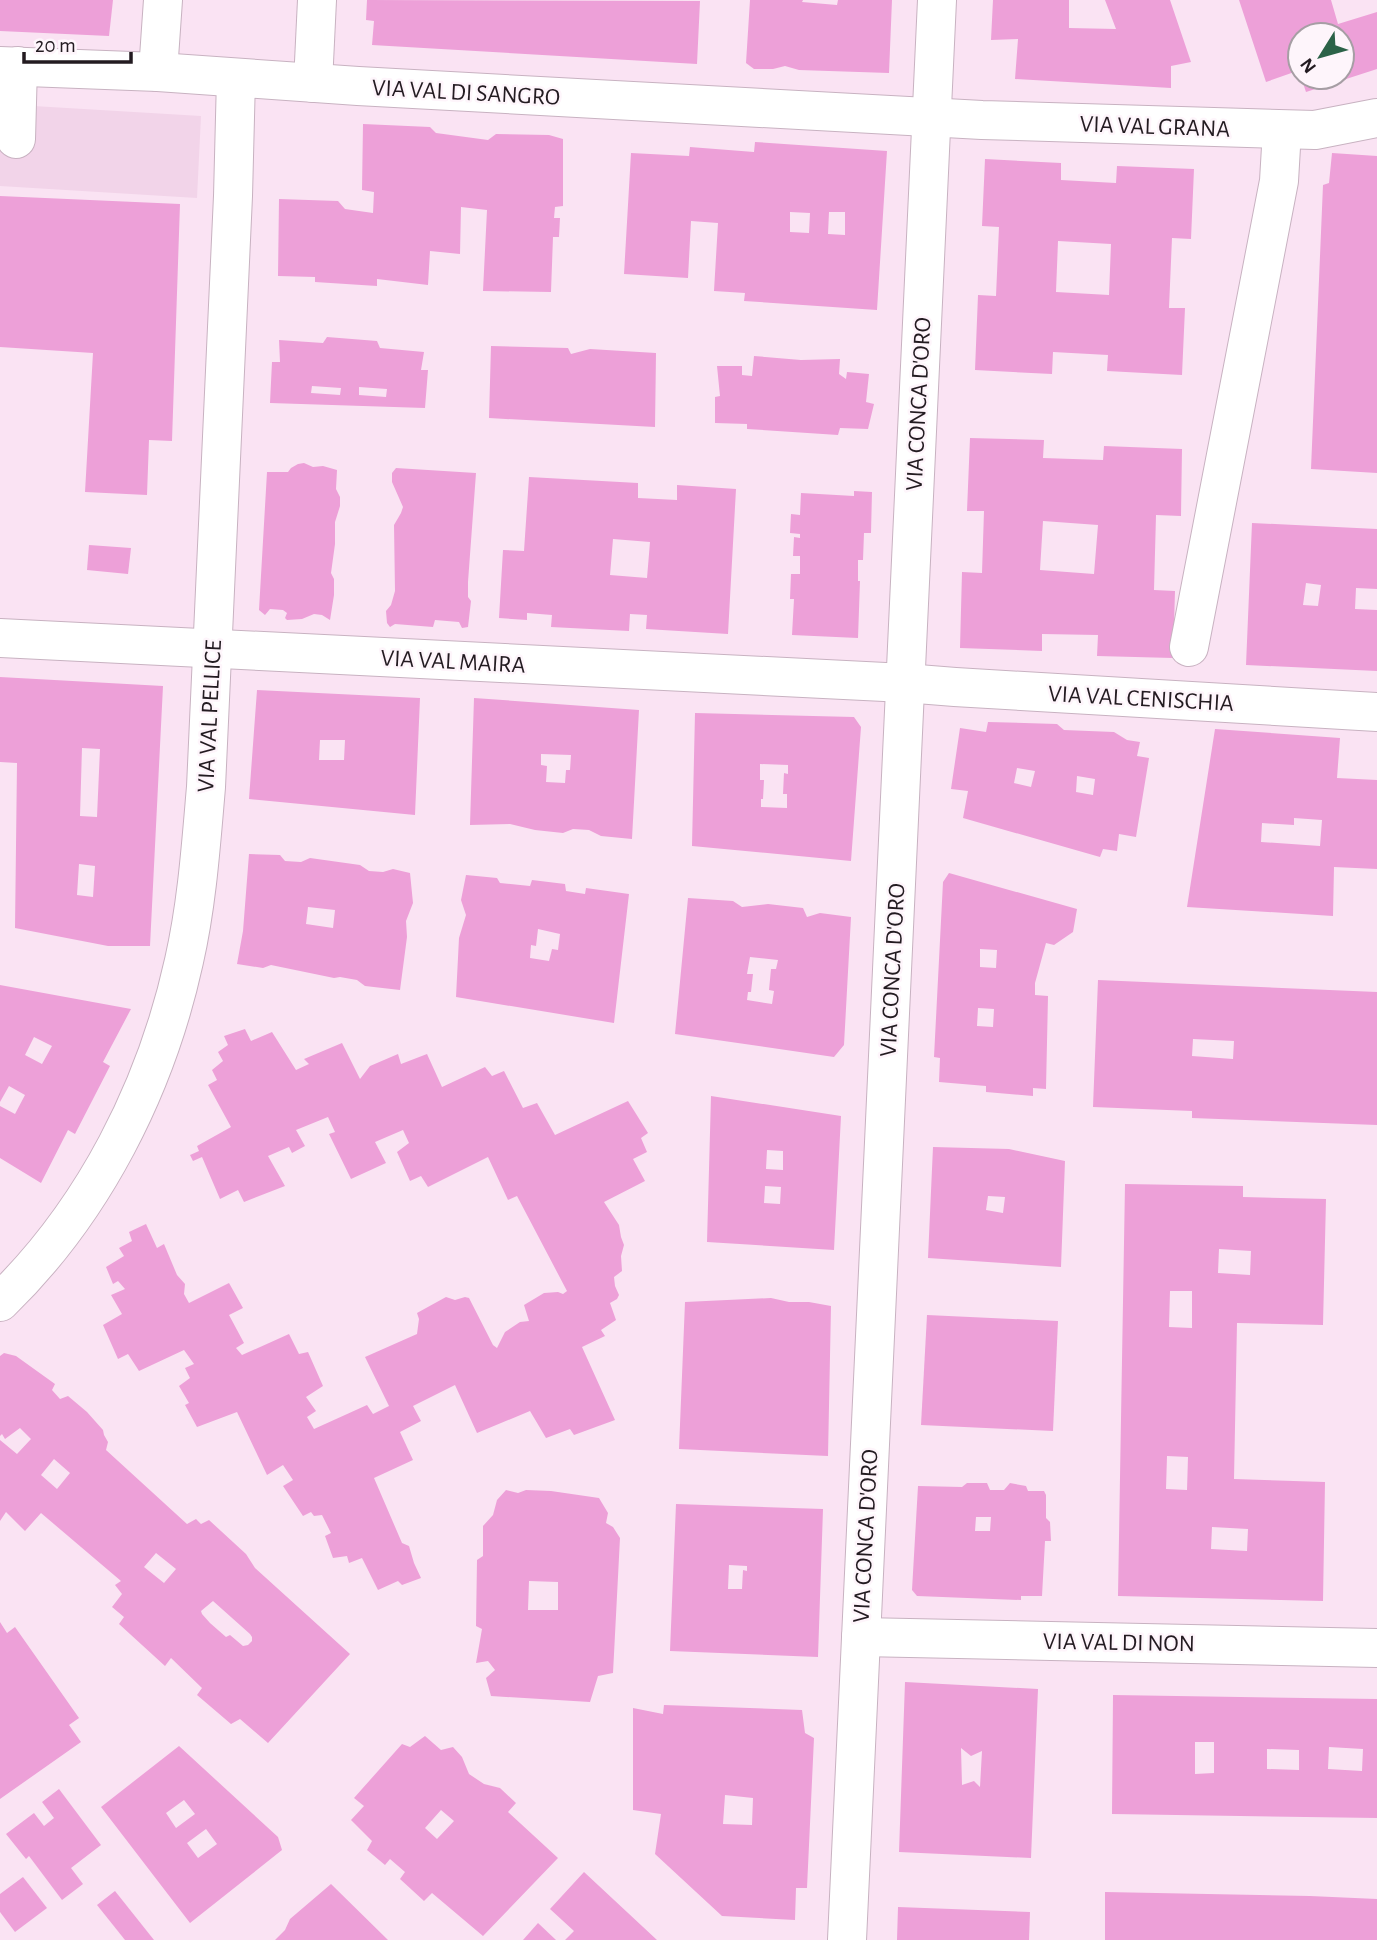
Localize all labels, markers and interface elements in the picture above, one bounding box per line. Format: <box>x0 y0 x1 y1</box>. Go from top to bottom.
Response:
scale bar <box>24 21 131 65</box>
north arrow <box>1286 21 1356 91</box>
text: 20 m <box>35 35 76 56</box>
text: N <box>1297 54 1320 76</box>
street label: VIA VAL DI SANGRO <box>371 76 561 110</box>
street label: VIA VAL GRANA <box>1079 112 1231 142</box>
street label: VIA CONCA D'ORO <box>902 316 936 492</box>
street label: VIA VAL PELLICE <box>194 639 226 793</box>
street label: VIA VAL MAIRA <box>380 646 526 678</box>
street label: VIA VAL CENISCHIA <box>1047 682 1235 716</box>
street label: VIA CONCA D'ORO <box>876 882 910 1058</box>
street label: VIA CONCA D'ORO <box>849 1448 883 1624</box>
street label: VIA VAL DI NON <box>1043 1630 1195 1656</box>

